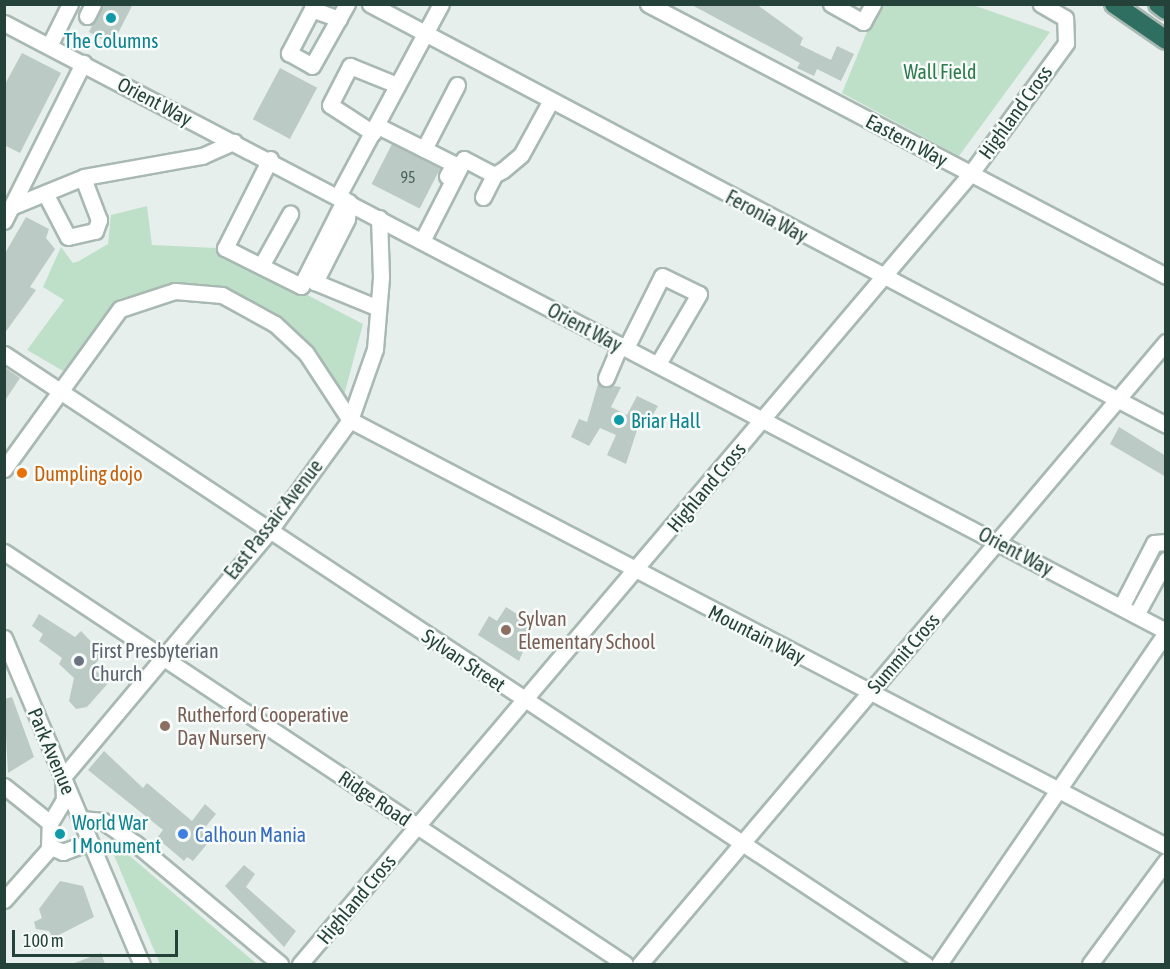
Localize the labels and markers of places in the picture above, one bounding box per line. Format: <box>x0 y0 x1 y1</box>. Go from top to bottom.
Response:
marker: The Columns <box>104 11 118 25</box>
place label: The Columns <box>64 28 158 52</box>
place label: Briar Hall <box>631 408 700 432</box>
marker: Briar Hall <box>612 413 626 427</box>
place label: Dumpling dojo <box>34 461 143 485</box>
marker: Dumpling dojo <box>15 466 29 480</box>
place label: Sylvan Elementary School <box>518 606 655 653</box>
marker: Sylvan Elementary School <box>499 623 513 637</box>
place label: First Presbyterian Church <box>91 638 219 685</box>
marker: First Presbyterian Church <box>72 654 86 668</box>
place label: Rutherford Cooperative Day Nursery <box>177 702 349 749</box>
marker: Rutherford Cooperative Day Nursery <box>158 719 172 733</box>
place label: World War I Monument <box>72 810 161 857</box>
place label: Calhoun Mania <box>195 822 306 846</box>
marker: World War I Monument <box>53 827 67 841</box>
marker: Calhoun Mania <box>176 827 190 841</box>

